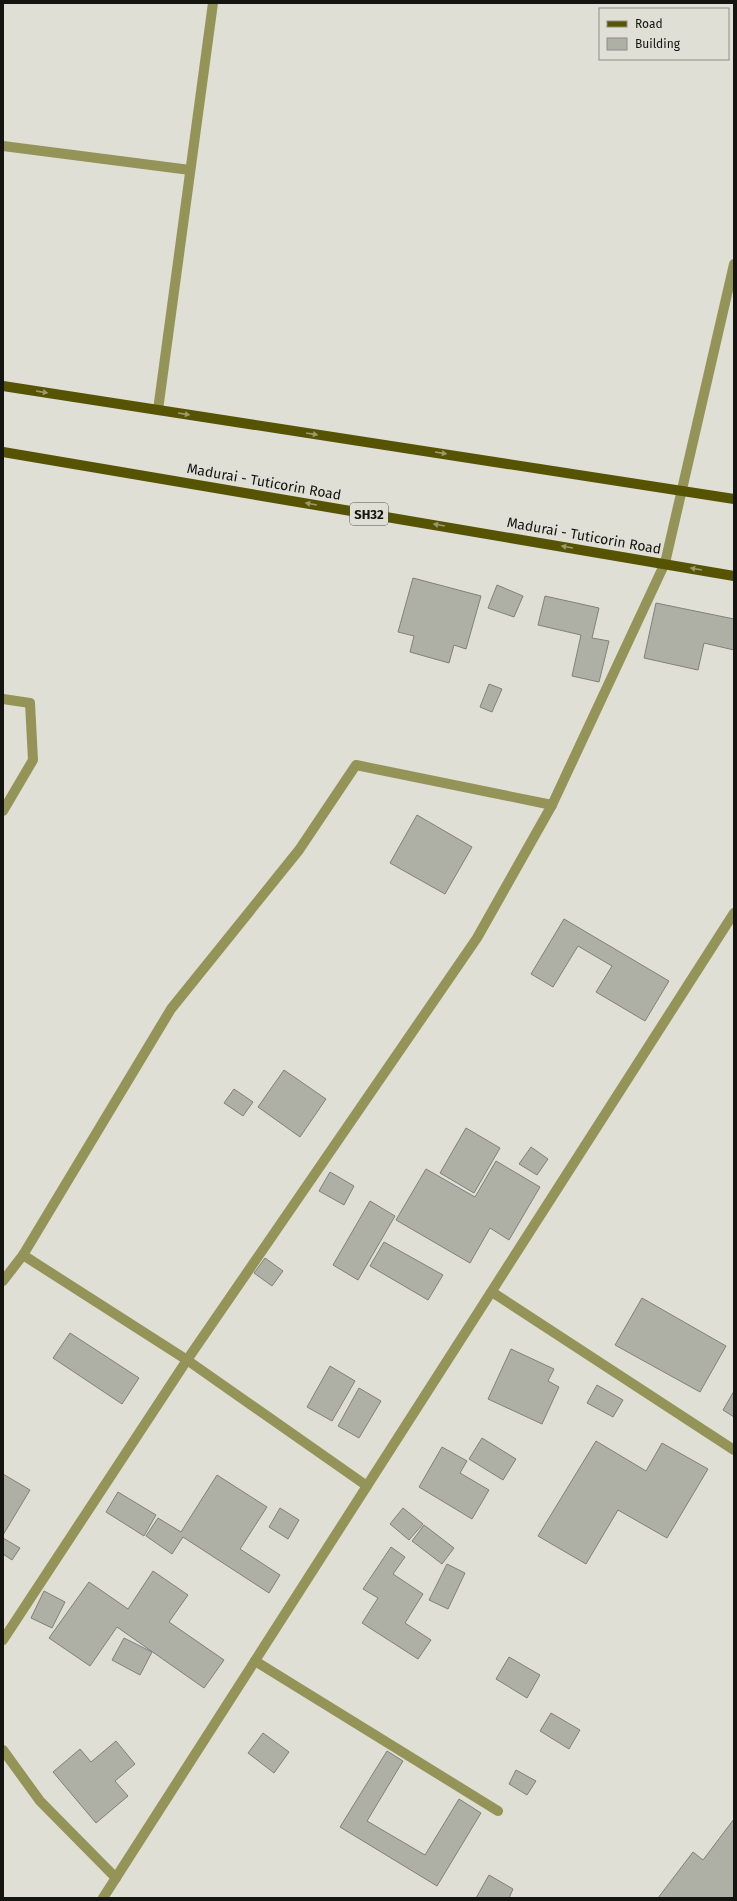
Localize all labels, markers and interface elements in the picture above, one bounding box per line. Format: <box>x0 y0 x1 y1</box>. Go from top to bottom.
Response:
legend <box>599 8 729 60</box>
text: Road <box>635 17 663 31</box>
text: Building <box>635 37 681 51</box>
one-way arrow <box>35 389 48 395</box>
one-way arrow <box>178 411 190 417</box>
one-way arrow <box>306 431 318 437</box>
one-way arrow <box>435 450 447 456</box>
street label: Madurai - Tuticorin Road <box>185 460 343 504</box>
one-way arrow <box>305 501 317 507</box>
road number: SH32 <box>350 503 388 525</box>
street label: Madurai - Tuticorin Road <box>505 514 663 558</box>
one-way arrow <box>433 522 445 528</box>
one-way arrow <box>561 544 574 550</box>
one-way arrow <box>690 566 702 572</box>

